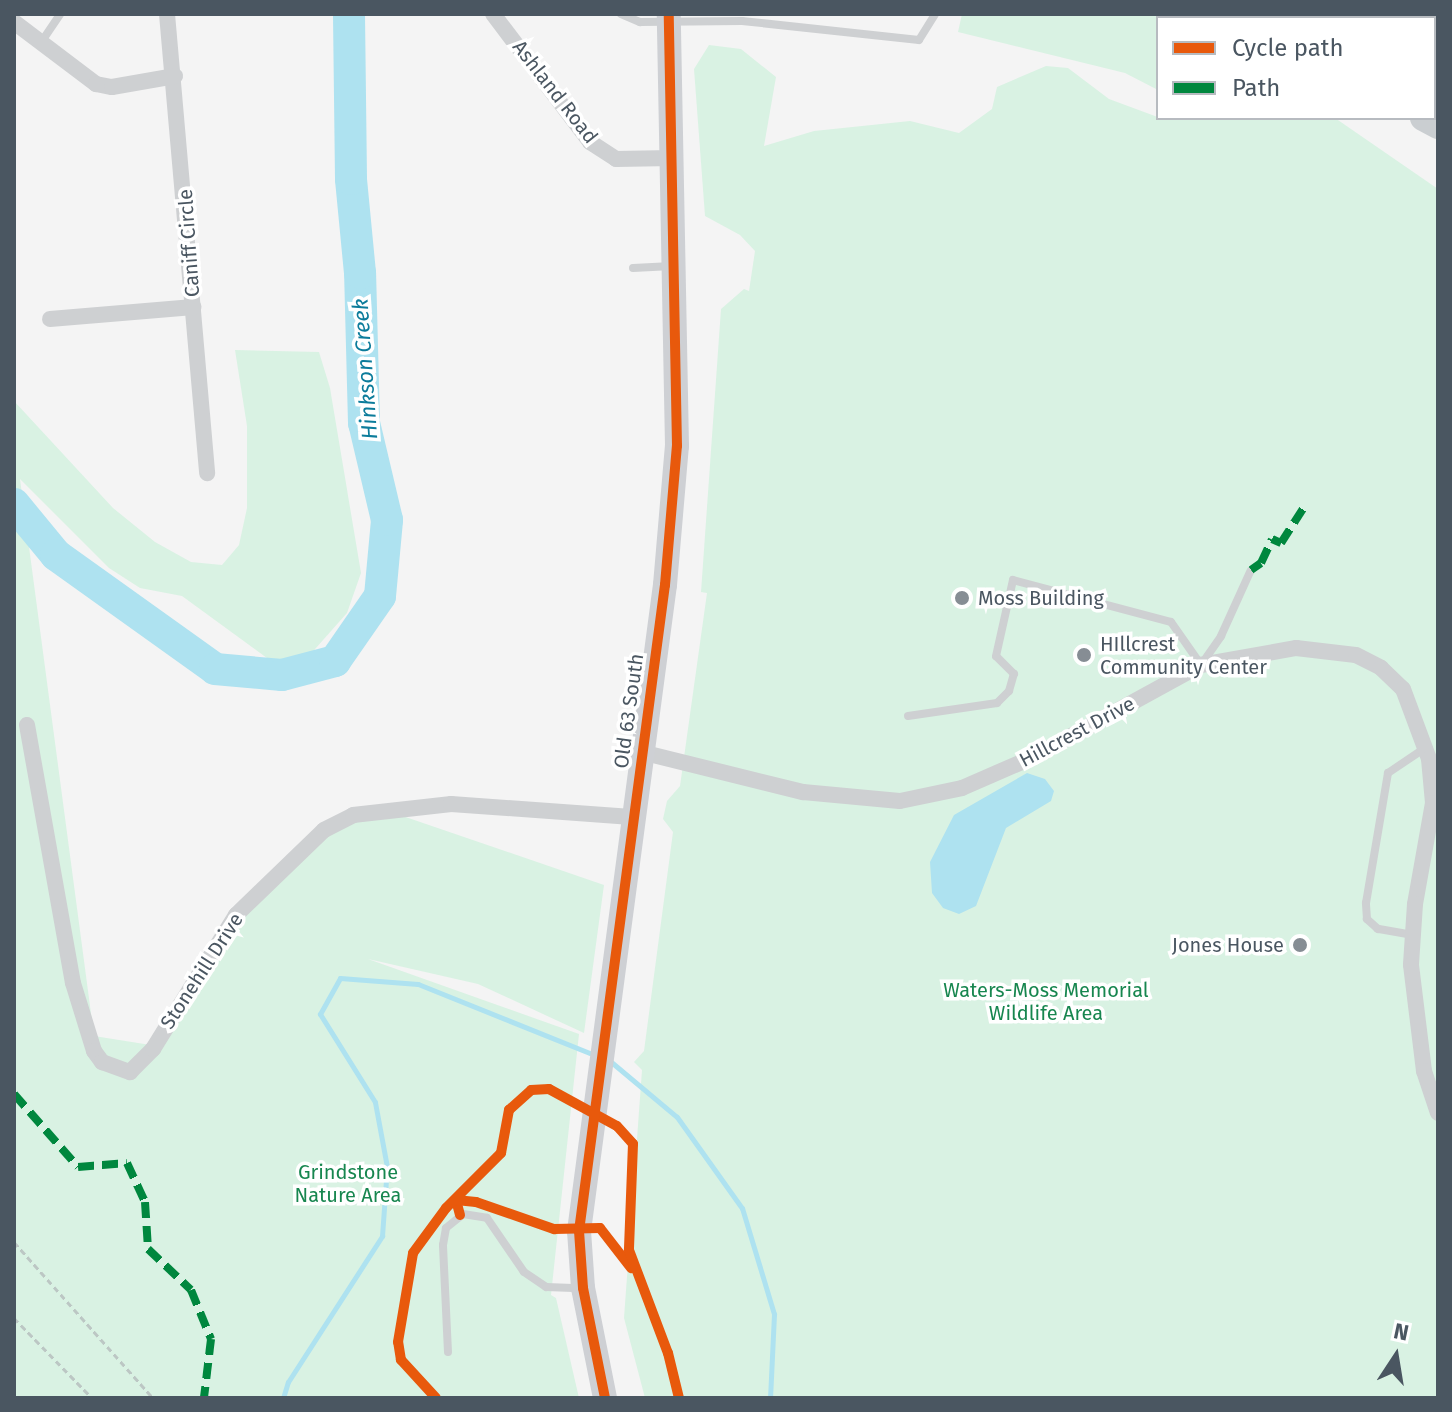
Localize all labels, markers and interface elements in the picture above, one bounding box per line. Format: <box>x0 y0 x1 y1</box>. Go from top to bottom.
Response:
legend <box>1156 16 1436 120</box>
text: Cycle path <box>1232 34 1344 62</box>
street label: Ashland Road <box>507 36 603 148</box>
text: Path <box>1232 74 1280 102</box>
street label: Caniff Circle <box>173 188 205 298</box>
water label: Hinkson Creek <box>347 298 383 440</box>
place label: Moss Building <box>978 586 1104 610</box>
marker: Moss Building <box>953 589 971 607</box>
place label: HIllcrest Community Center <box>1100 632 1267 679</box>
marker: HIllcrest Community Center <box>1075 646 1093 664</box>
street label: Old 63 South <box>609 652 649 770</box>
street label: Hillcrest Drive <box>1015 692 1139 772</box>
street label: Stonehill Drive <box>156 909 248 1033</box>
place label: Jones House <box>1172 933 1284 957</box>
marker: Jones House <box>1291 936 1309 954</box>
park label: Waters-Moss Memorial Wildlife Area <box>943 979 1149 1026</box>
park label: Grindstone Nature Area <box>295 1161 401 1208</box>
north arrow <box>1356 1316 1436 1396</box>
text: N <box>1391 1317 1411 1347</box>

